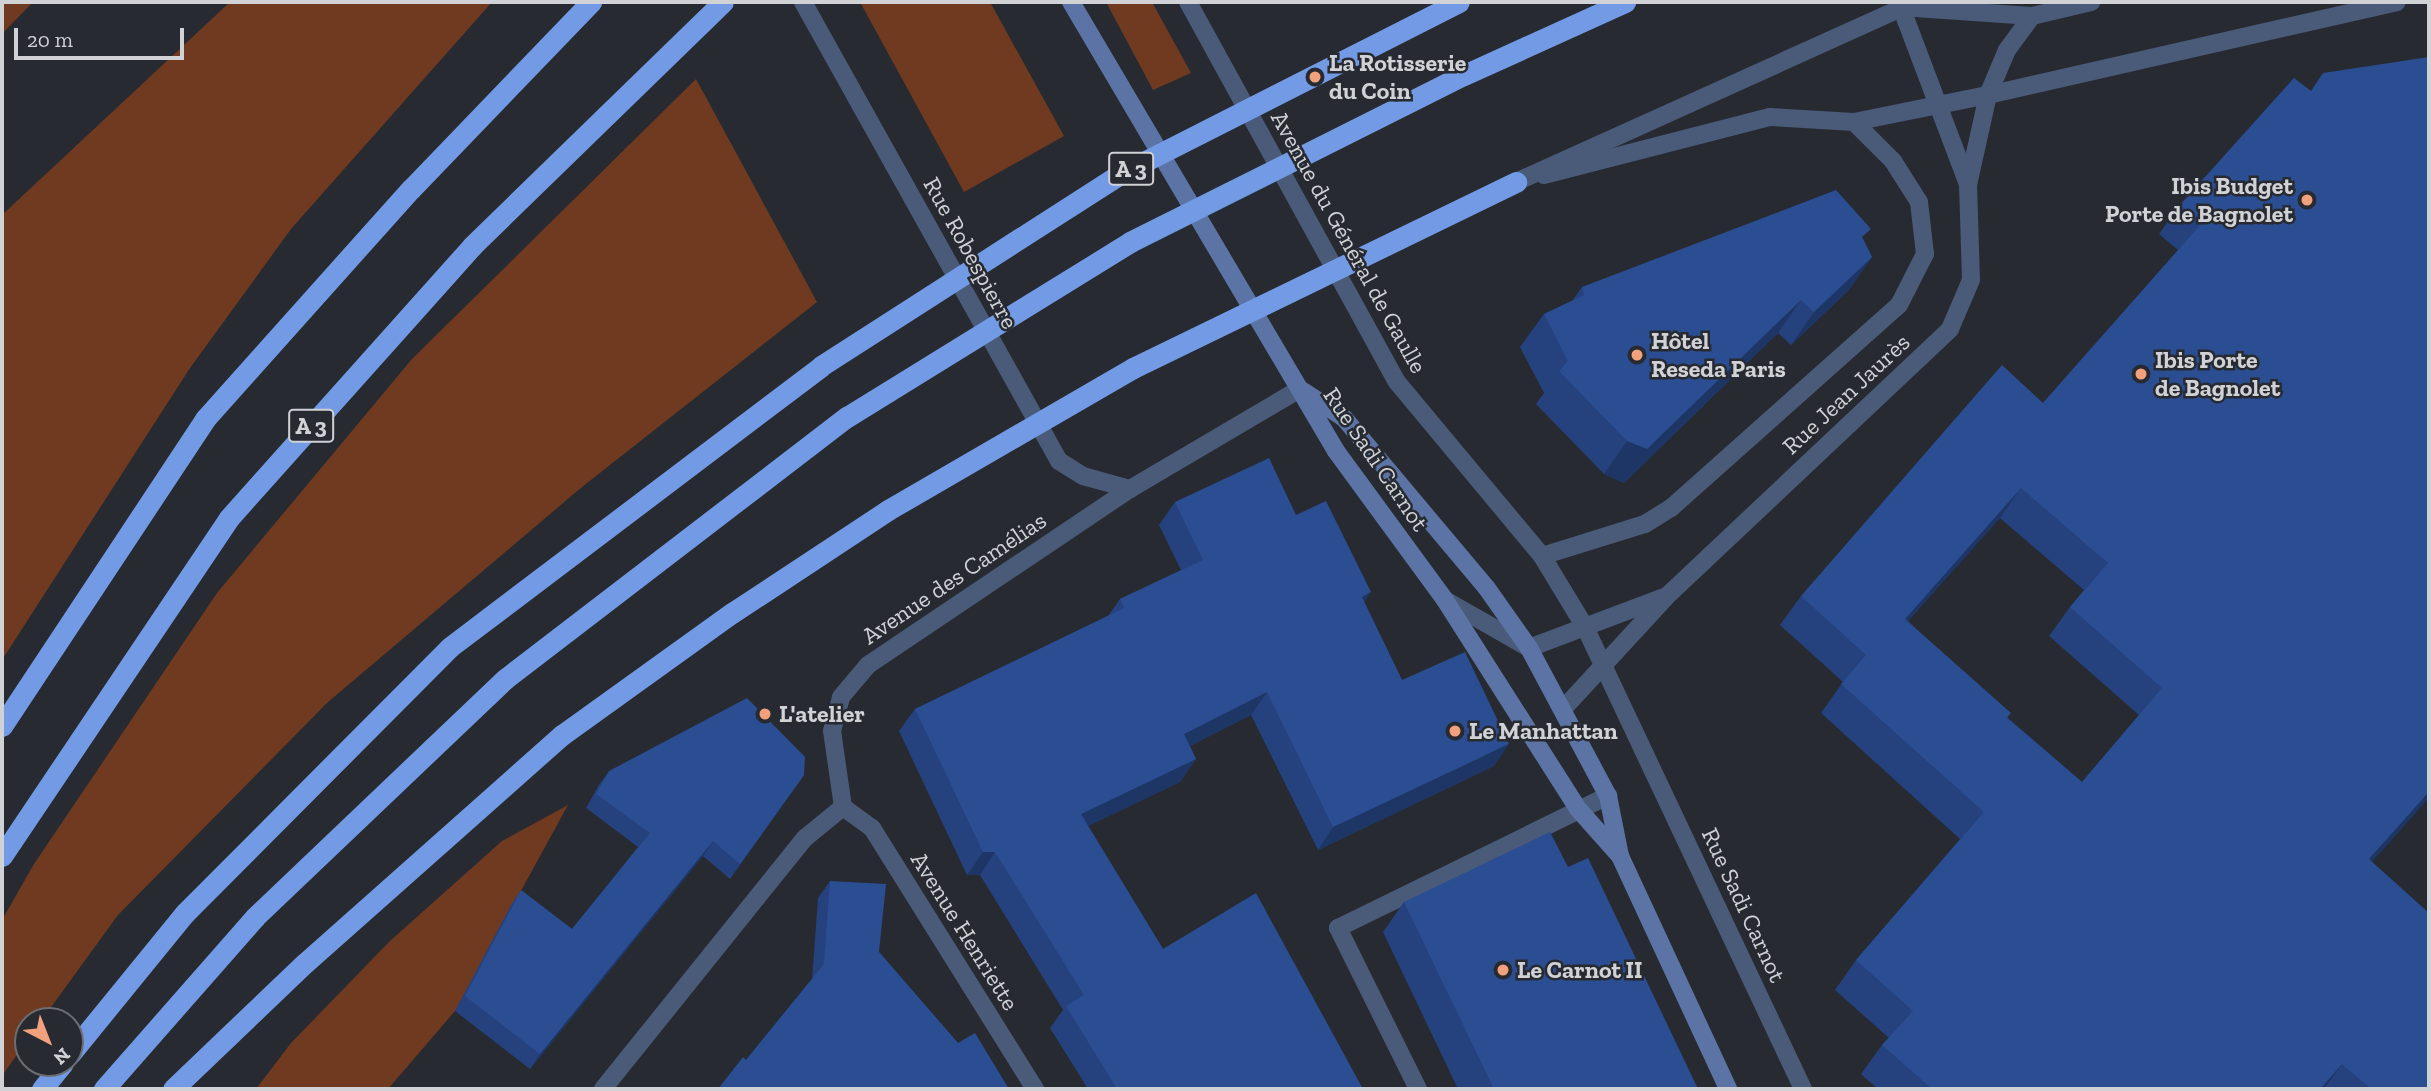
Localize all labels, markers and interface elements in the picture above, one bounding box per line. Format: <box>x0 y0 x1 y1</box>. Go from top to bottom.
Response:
scale bar <box>18 14 187 58</box>
text: 20 m <box>27 27 73 52</box>
place label: La Rotisserie du Coin <box>1329 49 1466 105</box>
marker: La Rotisserie du Coin <box>1307 69 1323 85</box>
street label: Avenue du Général de Gaulle <box>1265 106 1433 378</box>
road number: A 3 <box>1106 150 1156 188</box>
street label: Rue Robespierre <box>917 172 1025 334</box>
place label: Ibis Budget Porte de Bagnolet <box>2105 172 2293 228</box>
marker: Ibis Budget Porte de Bagnolet <box>2299 192 2315 208</box>
place label: Hôtel Reseda Paris <box>1651 327 1786 383</box>
street label: Rue Jean Jaurès <box>1776 327 1916 461</box>
place label: Ibis Porte de Bagnolet <box>2155 346 2280 402</box>
marker: Hôtel Reseda Paris <box>1629 347 1645 363</box>
marker: Ibis Porte de Bagnolet <box>2133 366 2149 382</box>
street label: Rue Sadi Carnot <box>1317 382 1435 536</box>
road number: A 3 <box>286 406 336 446</box>
street label: Avenue des Camélias <box>856 506 1052 650</box>
place label: L'atelier <box>779 700 865 728</box>
marker: L'atelier <box>757 706 773 722</box>
place label: Le Manhattan <box>1469 717 1618 745</box>
marker: Le Manhattan <box>1447 723 1463 739</box>
street label: Rue Sadi Carnot <box>1696 823 1792 987</box>
street label: Avenue Henriette <box>905 847 1025 1015</box>
place label: Le Carnot II <box>1517 956 1642 984</box>
marker: Le Carnot II <box>1495 962 1511 978</box>
north arrow <box>14 1007 84 1077</box>
text: N <box>49 1043 75 1070</box>

